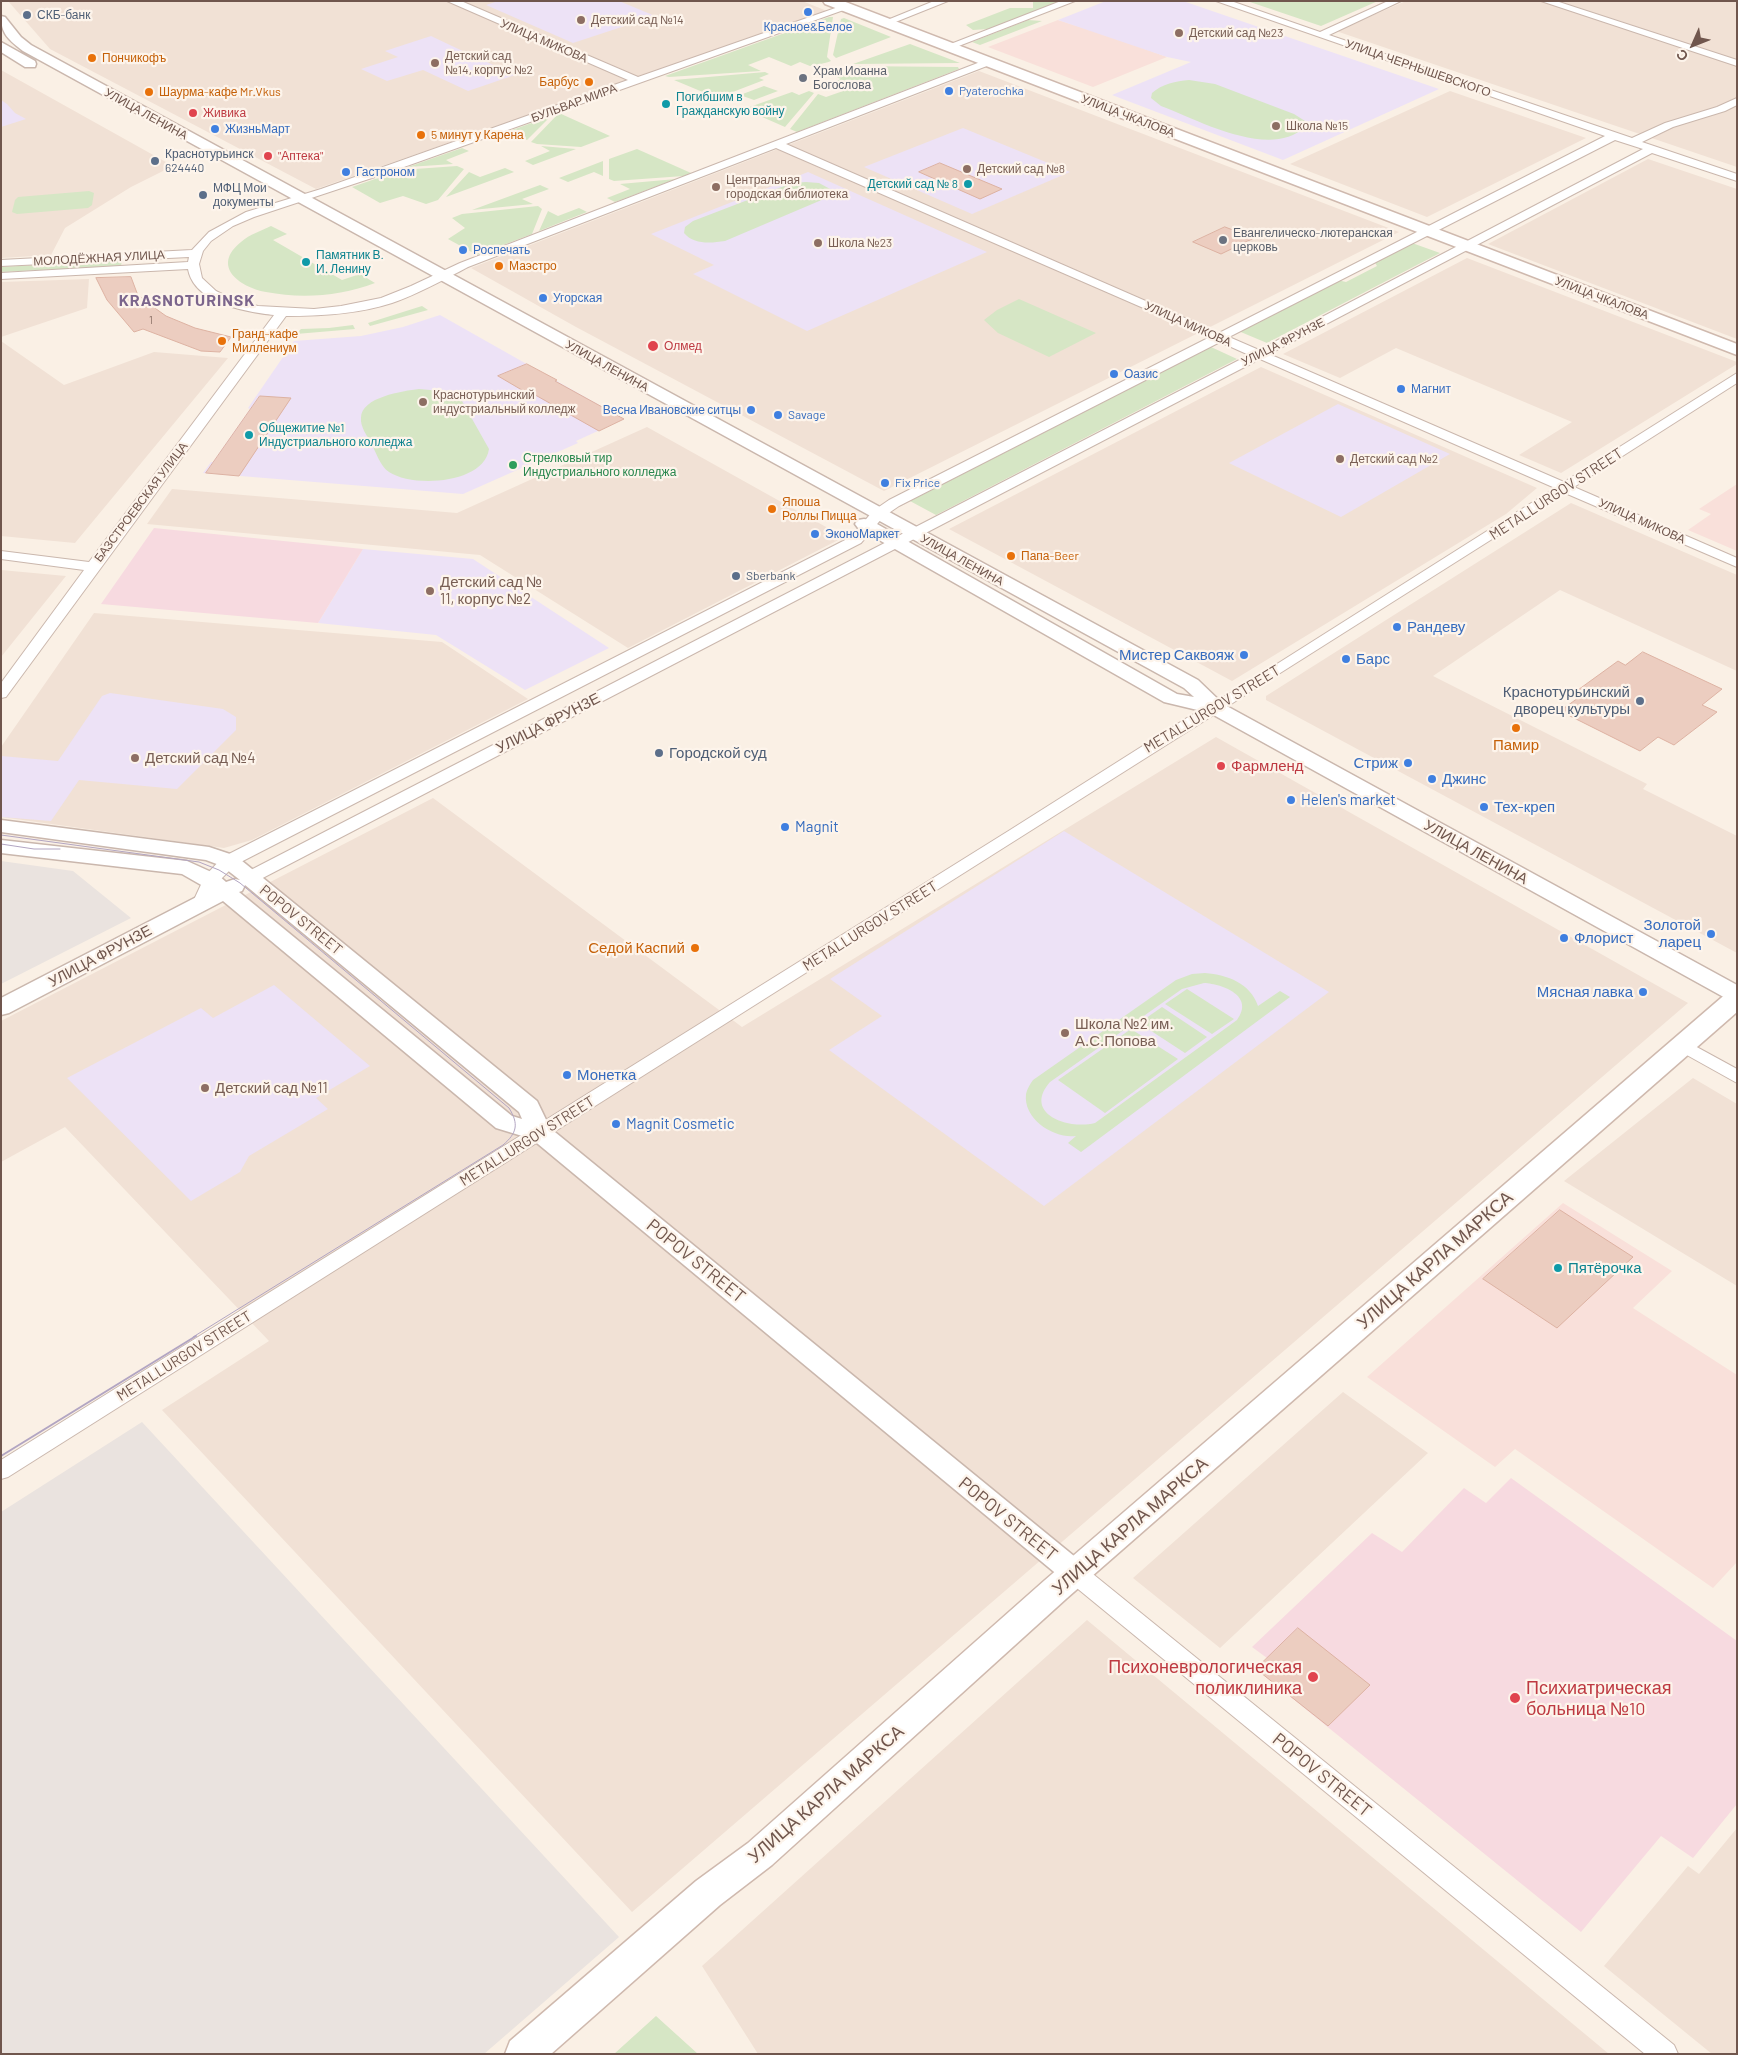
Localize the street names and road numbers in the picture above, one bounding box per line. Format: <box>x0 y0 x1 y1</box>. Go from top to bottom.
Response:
street label: УЛИЦА МИКОВА <box>498 16 590 66</box>
street label: УЛИЦА ЧЕРНЫШЕВСКОГО <box>1343 36 1493 100</box>
street label: БУЛЬВАР МИРА <box>529 81 619 125</box>
street label: УЛИЦА ЛЕНИНА <box>102 85 190 143</box>
street label: УЛИЦА ЧКАЛОВА <box>1079 92 1177 140</box>
street label: МОЛОДЁЖНАЯ УЛИЦА <box>33 247 165 269</box>
street label: УЛИЦА ЧКАЛОВА <box>1553 274 1651 322</box>
street label: УЛИЦА МИКОВА <box>1142 298 1234 350</box>
street label: УЛИЦА ФРУНЗЕ <box>1239 315 1327 369</box>
street label: УЛИЦА ЛЕНИНА <box>563 337 651 395</box>
street label: БАЗСТРОЕВСКАЯ УЛИЦА <box>91 439 191 565</box>
street label: METALLURGOV STREET <box>1486 444 1626 544</box>
street label: УЛИЦА МИКОВА <box>1596 495 1688 547</box>
street label: УЛИЦА ЛЕНИНА <box>918 531 1006 589</box>
street label: METALLURGOV STREET <box>1141 661 1283 757</box>
street label: УЛИЦА ФРУНЗЕ <box>493 689 603 757</box>
street label: УЛИЦА ЛЕНИНА <box>1421 816 1531 888</box>
street label: METALLURGOV STREET <box>799 877 941 975</box>
street label: POPOV STREET <box>256 881 346 959</box>
street label: УЛИЦА ФРУНЗЕ <box>45 921 155 991</box>
street label: METALLURGOV STREET <box>456 1092 598 1190</box>
street label: УЛИЦА КАРЛА МАРКСА <box>1353 1186 1517 1334</box>
street label: POPOV STREET <box>642 1214 750 1308</box>
street label: METALLURGOV STREET <box>113 1307 255 1405</box>
street label: УЛИЦА КАРЛА МАРКСА <box>1048 1452 1212 1600</box>
street label: POPOV STREET <box>954 1472 1062 1566</box>
street label: УЛИЦА КАРЛА МАРКСА <box>744 1720 908 1868</box>
street label: POPOV STREET <box>1268 1728 1376 1822</box>

